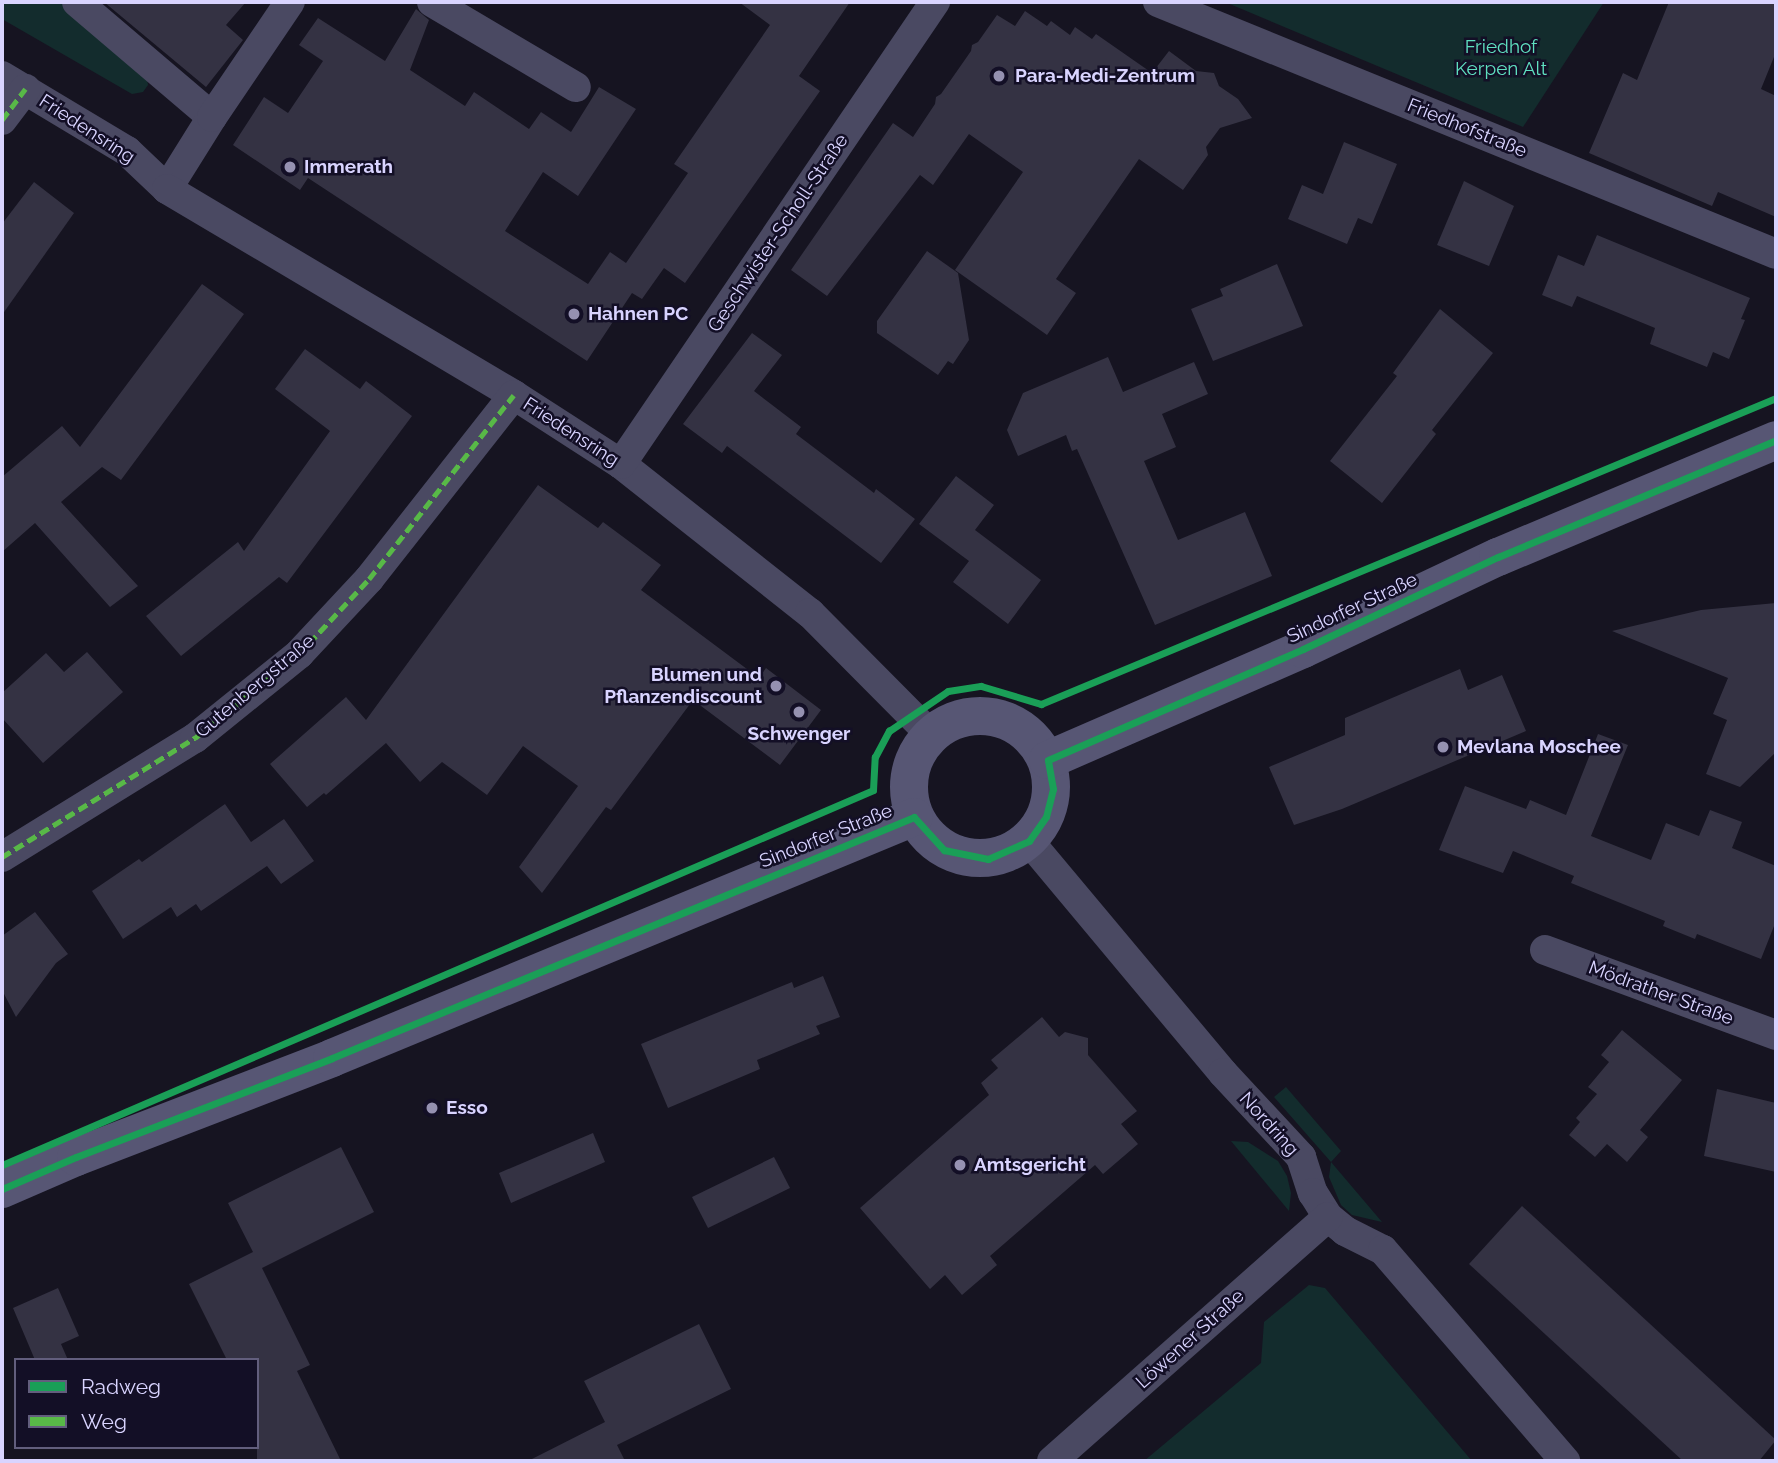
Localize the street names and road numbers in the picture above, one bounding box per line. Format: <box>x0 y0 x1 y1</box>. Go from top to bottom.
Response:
street label: Friedensring <box>35 90 139 168</box>
street label: Friedhofstraße <box>1404 94 1530 162</box>
street label: Geschwister-Scholl-Straße <box>703 130 853 336</box>
street label: Friedensring <box>519 393 623 471</box>
street label: Sindorfer Straße <box>1283 568 1421 648</box>
street label: Gutenbergstraße <box>191 630 319 742</box>
street label: Sindorfer Straße <box>756 799 896 873</box>
street label: Mödrather Straße <box>1585 956 1737 1030</box>
street label: Nordring <box>1235 1088 1303 1160</box>
street label: Löwener Straße <box>1131 1284 1249 1394</box>

